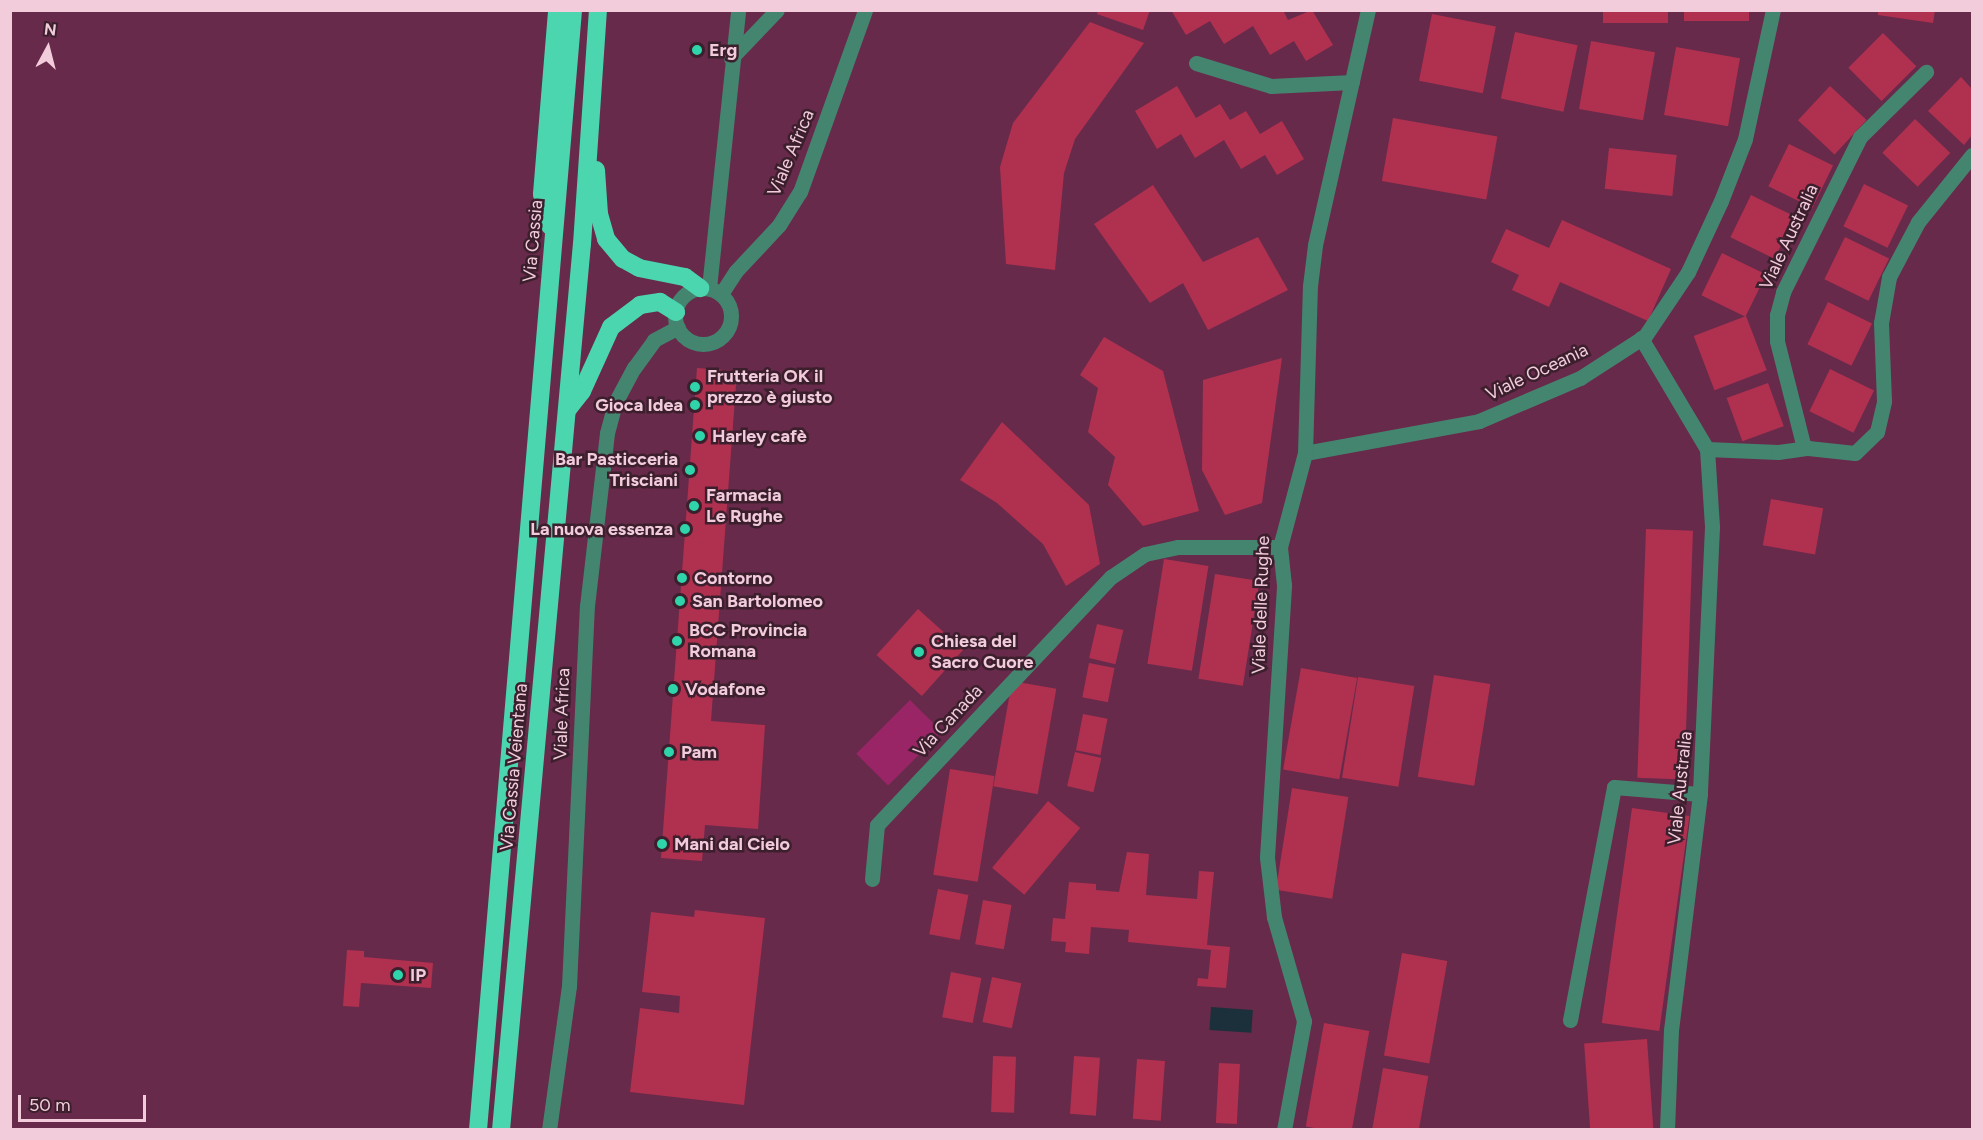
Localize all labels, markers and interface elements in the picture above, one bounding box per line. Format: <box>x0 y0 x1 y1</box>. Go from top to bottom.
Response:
north arrow <box>18 18 78 78</box>
text: N <box>43 19 58 40</box>
place label: Erg <box>709 39 737 61</box>
marker: Erg <box>690 43 704 57</box>
street label: Viale Africa <box>763 106 819 200</box>
street label: Viale Australia <box>1755 181 1823 293</box>
street label: Via Cassia <box>519 199 547 283</box>
street label: Viale Oceania <box>1483 339 1591 405</box>
place label: Frutteria OK il prezzo è giusto <box>707 366 833 409</box>
marker: Frutteria OK il prezzo è giusto <box>688 380 702 394</box>
place label: Gioca Idea <box>595 394 683 416</box>
marker: Gioca Idea <box>688 398 702 412</box>
place label: Harley cafè <box>712 425 807 447</box>
marker: Harley cafè <box>693 429 707 443</box>
place label: Bar Pasticceria Trisciani <box>555 449 678 492</box>
marker: Bar Pasticceria Trisciani <box>683 463 697 477</box>
place label: Farmacia Le Rughe <box>706 485 783 528</box>
marker: Farmacia Le Rughe <box>687 499 701 513</box>
place label: La nuova essenza <box>530 518 673 540</box>
marker: La nuova essenza <box>678 522 692 536</box>
street label: Viale delle Rughe <box>1248 535 1274 675</box>
place label: Contorno <box>694 567 773 589</box>
marker: Contorno <box>675 571 689 585</box>
place label: San Bartolomeo <box>692 590 823 612</box>
marker: San Bartolomeo <box>673 594 687 608</box>
place label: BCC Provincia Romana <box>689 620 807 662</box>
place label: Chiesa del Sacro Cuore <box>931 631 1033 674</box>
marker: BCC Provincia Romana <box>670 634 684 648</box>
marker: Chiesa del Sacro Cuore <box>912 645 926 659</box>
street label: Viale Africa <box>550 668 574 760</box>
place label: Vodafone <box>685 678 766 700</box>
street label: Via Canada <box>909 680 987 762</box>
street label: Via Cassia Veientana <box>496 682 532 852</box>
marker: Vodafone <box>666 682 680 696</box>
street label: Viale Australia <box>1663 730 1697 846</box>
place label: Pam <box>681 741 717 763</box>
marker: Pam <box>662 745 676 759</box>
place label: Mani dal Cielo <box>674 833 790 855</box>
marker: Mani dal Cielo <box>655 837 669 851</box>
place label: IP <box>410 964 426 986</box>
marker: IP <box>391 968 405 982</box>
scale bar <box>21 1083 148 1121</box>
text: 50 m <box>29 1094 71 1116</box>

